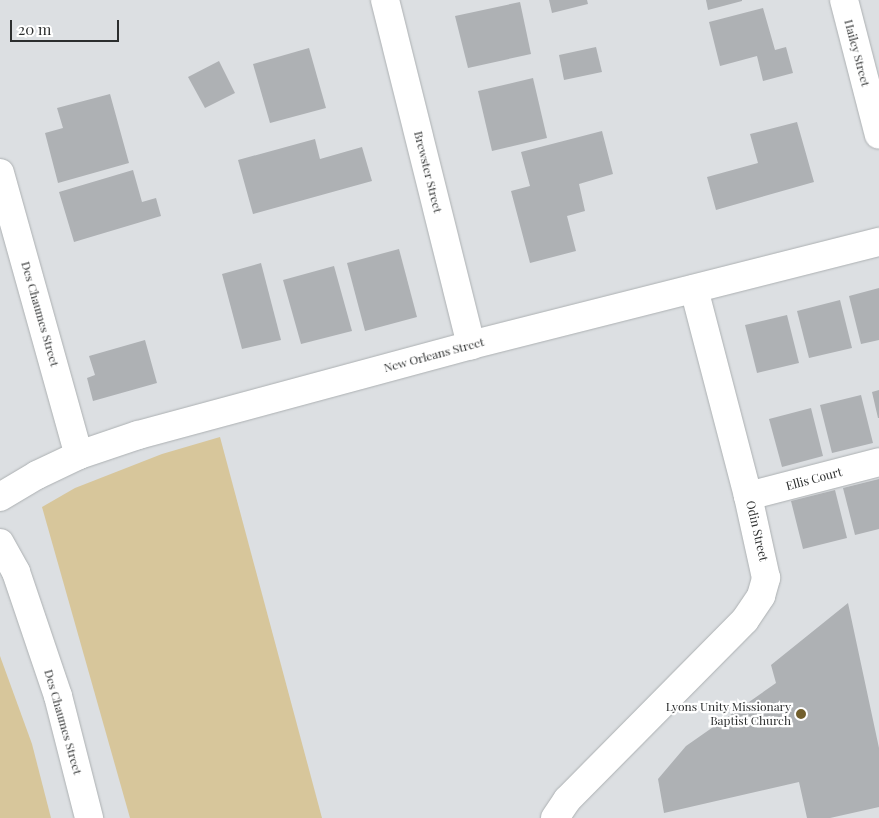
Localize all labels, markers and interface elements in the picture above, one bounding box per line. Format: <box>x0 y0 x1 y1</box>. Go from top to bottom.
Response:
scale bar <box>12 10 121 42</box>
street label: Hailey Street <box>841 18 873 88</box>
text: 20 m <box>18 19 51 39</box>
street label: Brewster Street <box>411 130 445 214</box>
street label: Des Chaumes Street <box>18 260 62 368</box>
street label: New Orleans Street <box>382 335 486 375</box>
street label: Ellis Court <box>784 465 844 493</box>
street label: Odin Street <box>743 499 771 563</box>
street label: Des Chaumes Street <box>41 668 85 776</box>
place label: Lyons Unity Missionary Baptist Church <box>665 700 791 728</box>
marker: Lyons Unity Missionary Baptist Church <box>795 708 807 720</box>

